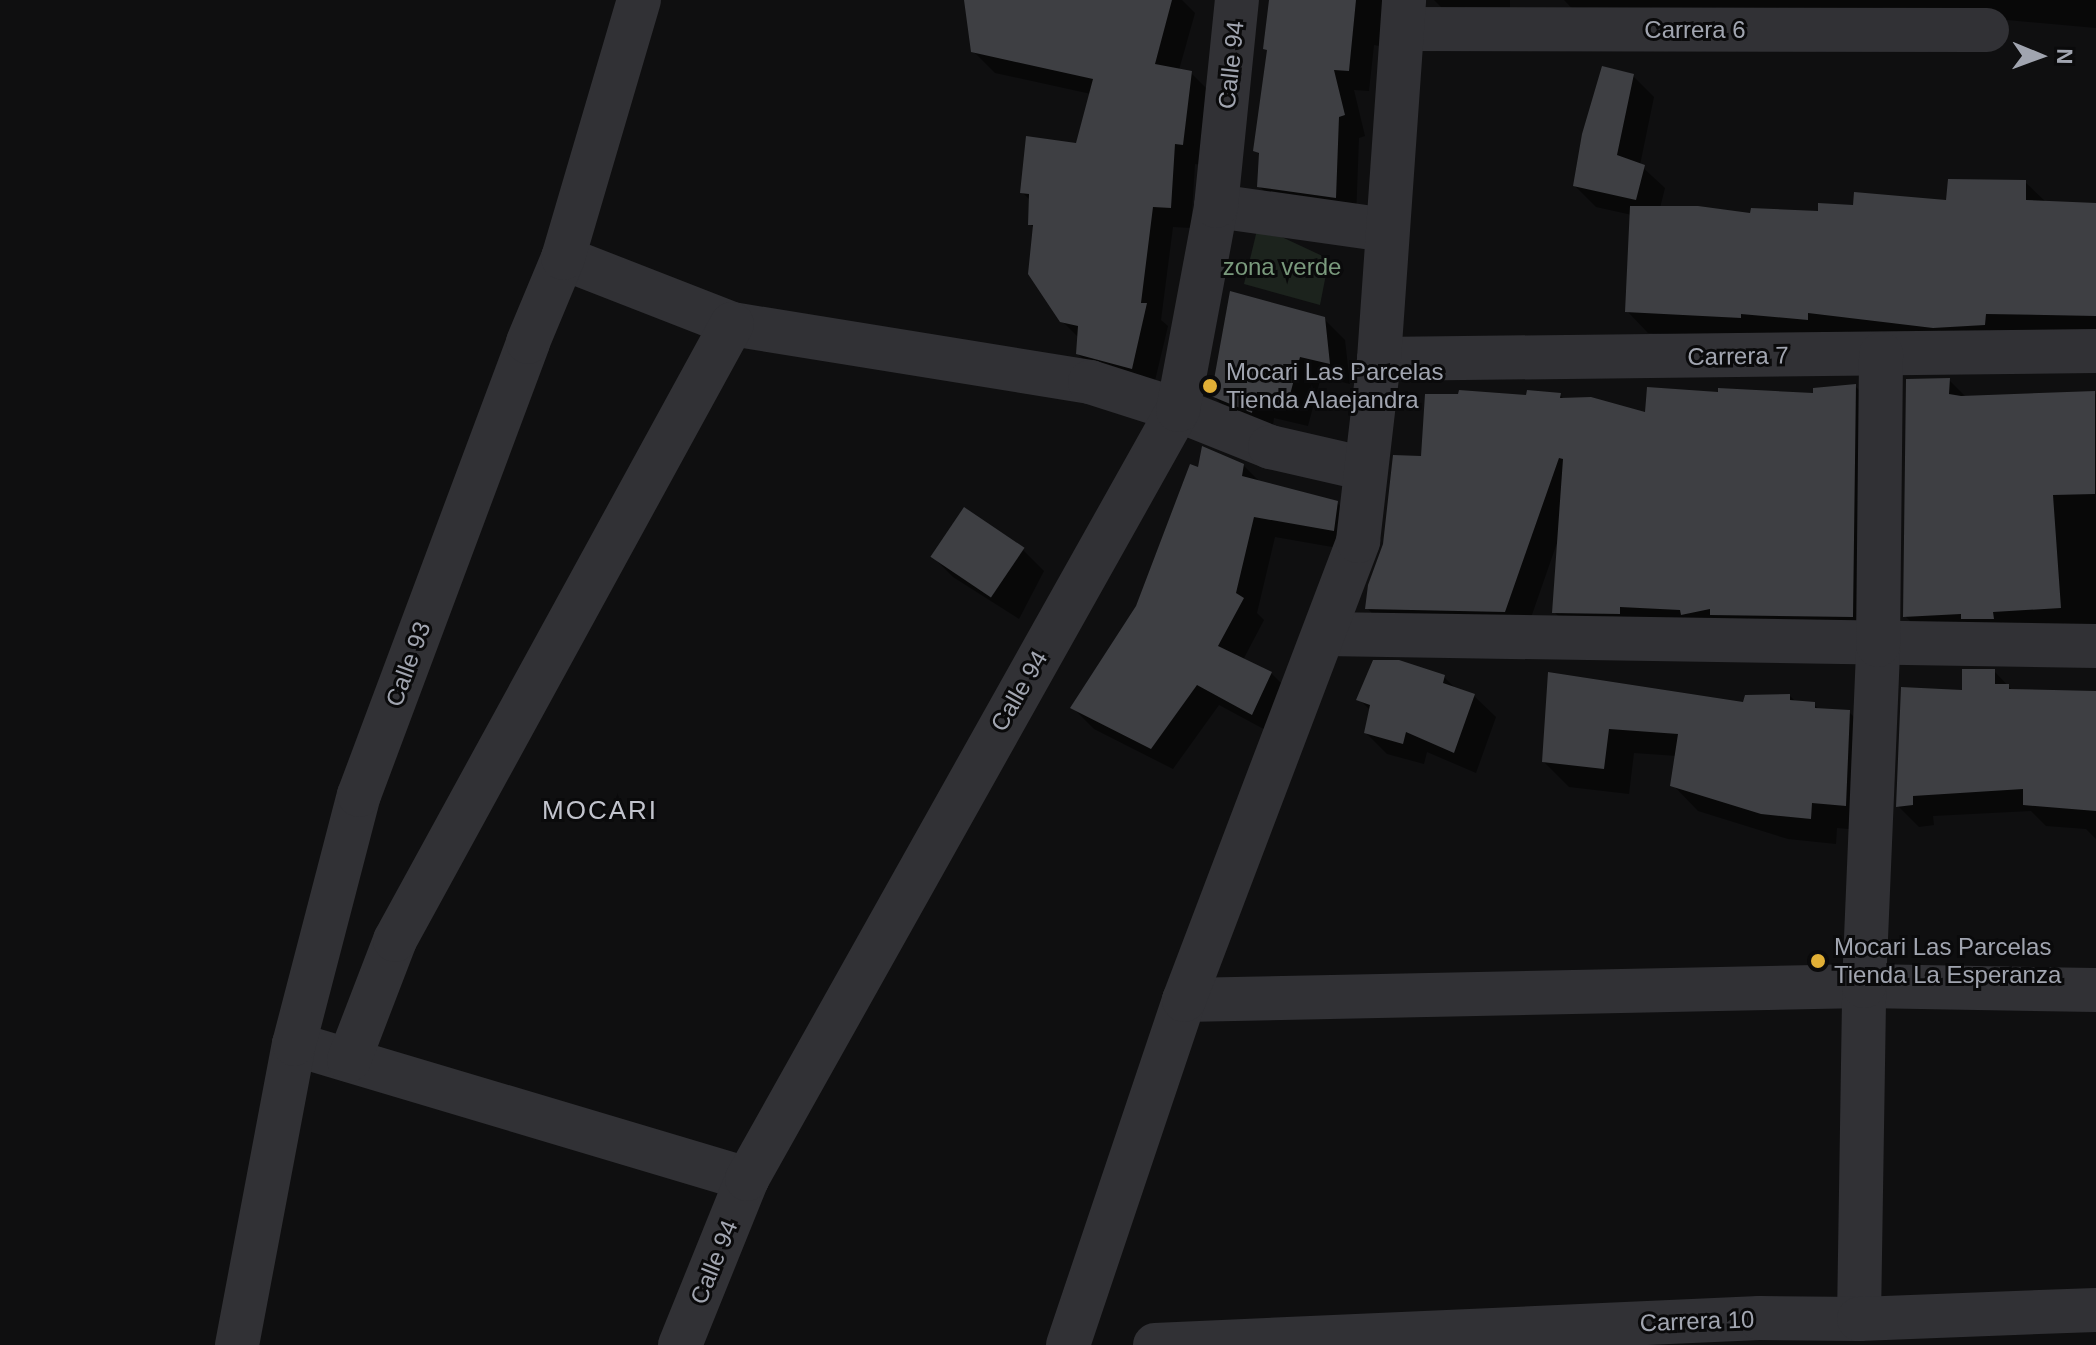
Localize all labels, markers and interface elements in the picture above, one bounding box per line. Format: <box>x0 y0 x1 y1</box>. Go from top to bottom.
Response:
street label: Carrera 6 <box>1644 16 1746 44</box>
north arrow <box>2000 16 2080 96</box>
street label: Calle 94 <box>1212 20 1250 110</box>
text: N <box>2052 48 2077 65</box>
park label: zona verde <box>1223 253 1341 281</box>
street label: Carrera 7 <box>1687 341 1789 371</box>
place label: Mocari Las Parcelas Tienda Alaejandra <box>1226 358 1443 414</box>
marker: Mocari Las Parcelas Tienda Alaejandra <box>1201 377 1219 395</box>
street label: Calle 93 <box>379 618 437 710</box>
street label: Calle 94 <box>985 646 1053 736</box>
district label: MOCARI <box>542 795 658 827</box>
place label: Mocari Las Parcelas Tienda La Esperanza <box>1834 933 2061 989</box>
marker: Mocari Las Parcelas Tienda La Esperanza <box>1809 952 1827 970</box>
street label: Calle 94 <box>684 1216 744 1308</box>
street label: Carrera 10 <box>1639 1305 1755 1337</box>

